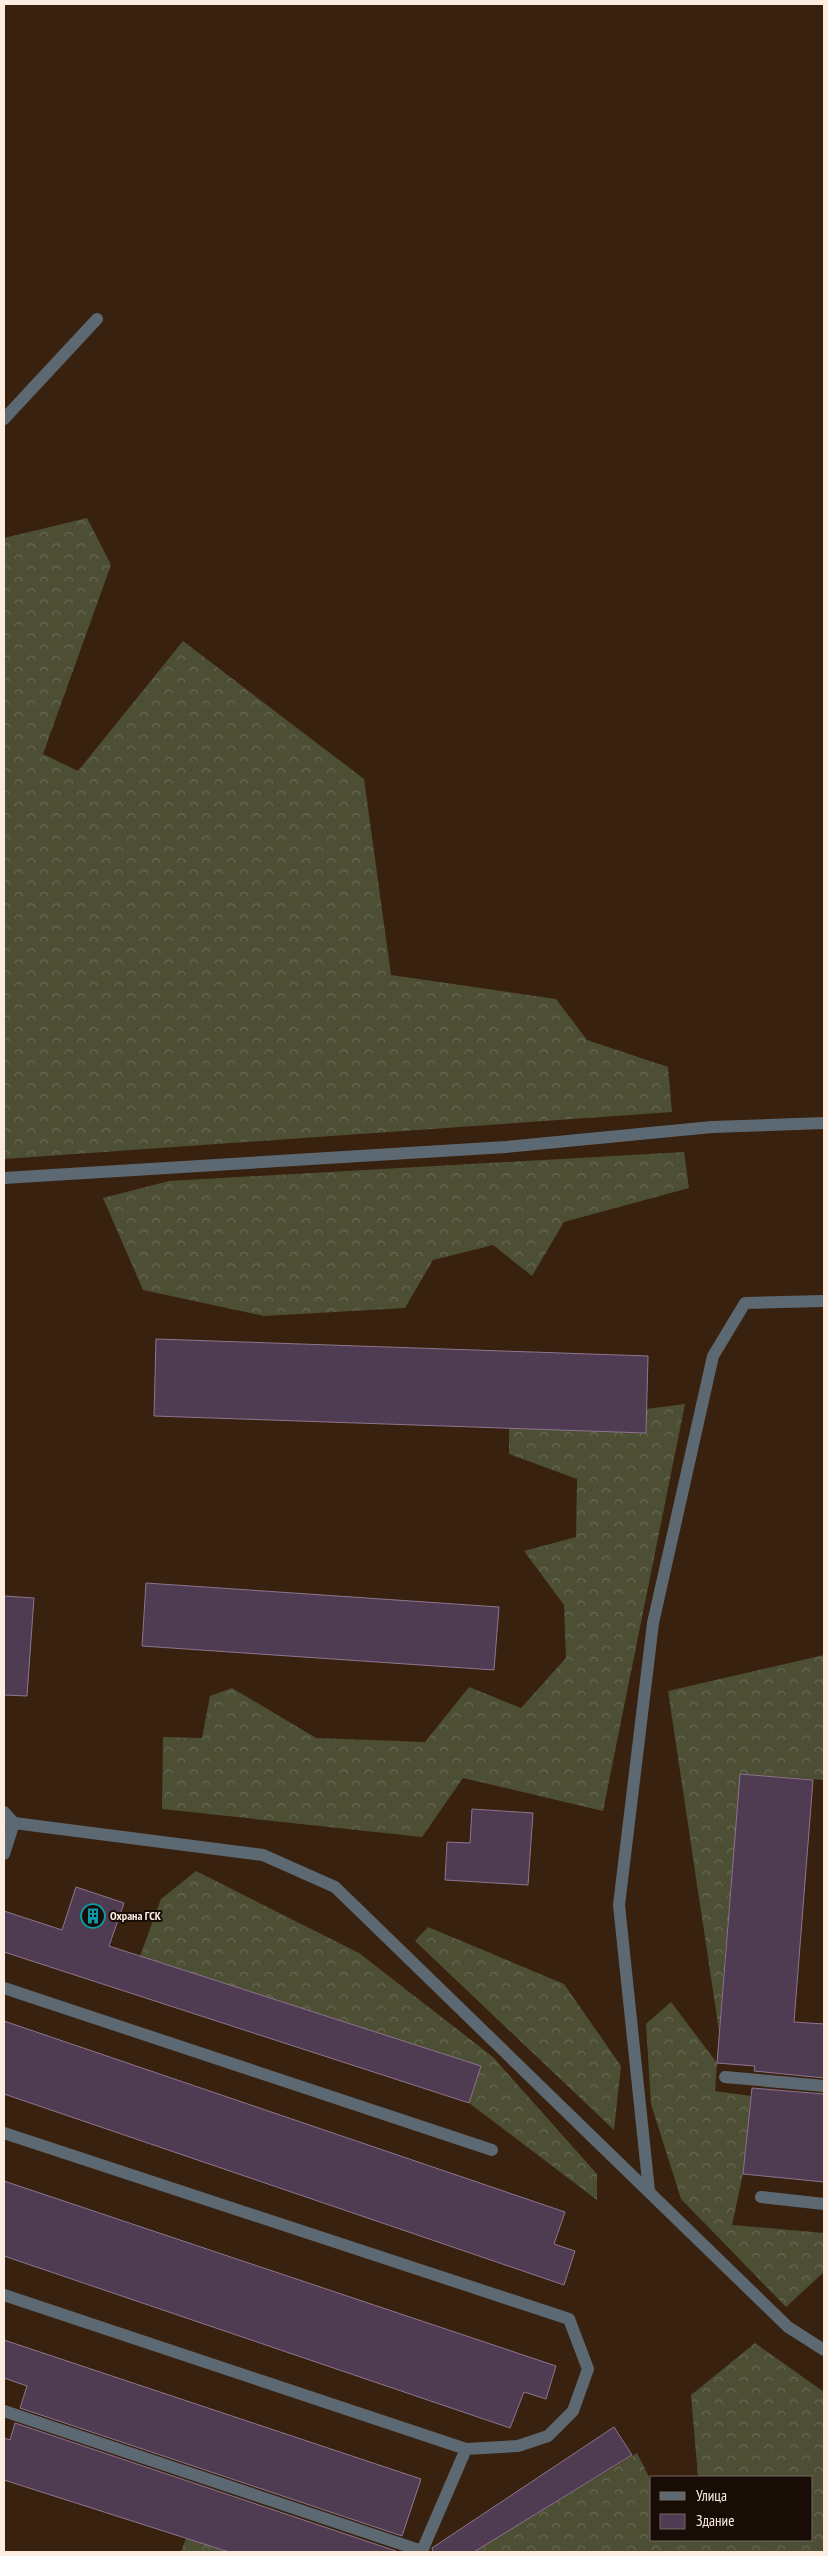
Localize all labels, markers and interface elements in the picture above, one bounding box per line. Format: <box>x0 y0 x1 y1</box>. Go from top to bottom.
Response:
building icon: Охрана ГСК <box>80 1903 106 1929</box>
place label: Охрана ГСК <box>110 1908 162 1923</box>
legend <box>650 2476 813 2541</box>
text: Улица <box>696 2486 727 2505</box>
text: Здание <box>696 2511 734 2530</box>

